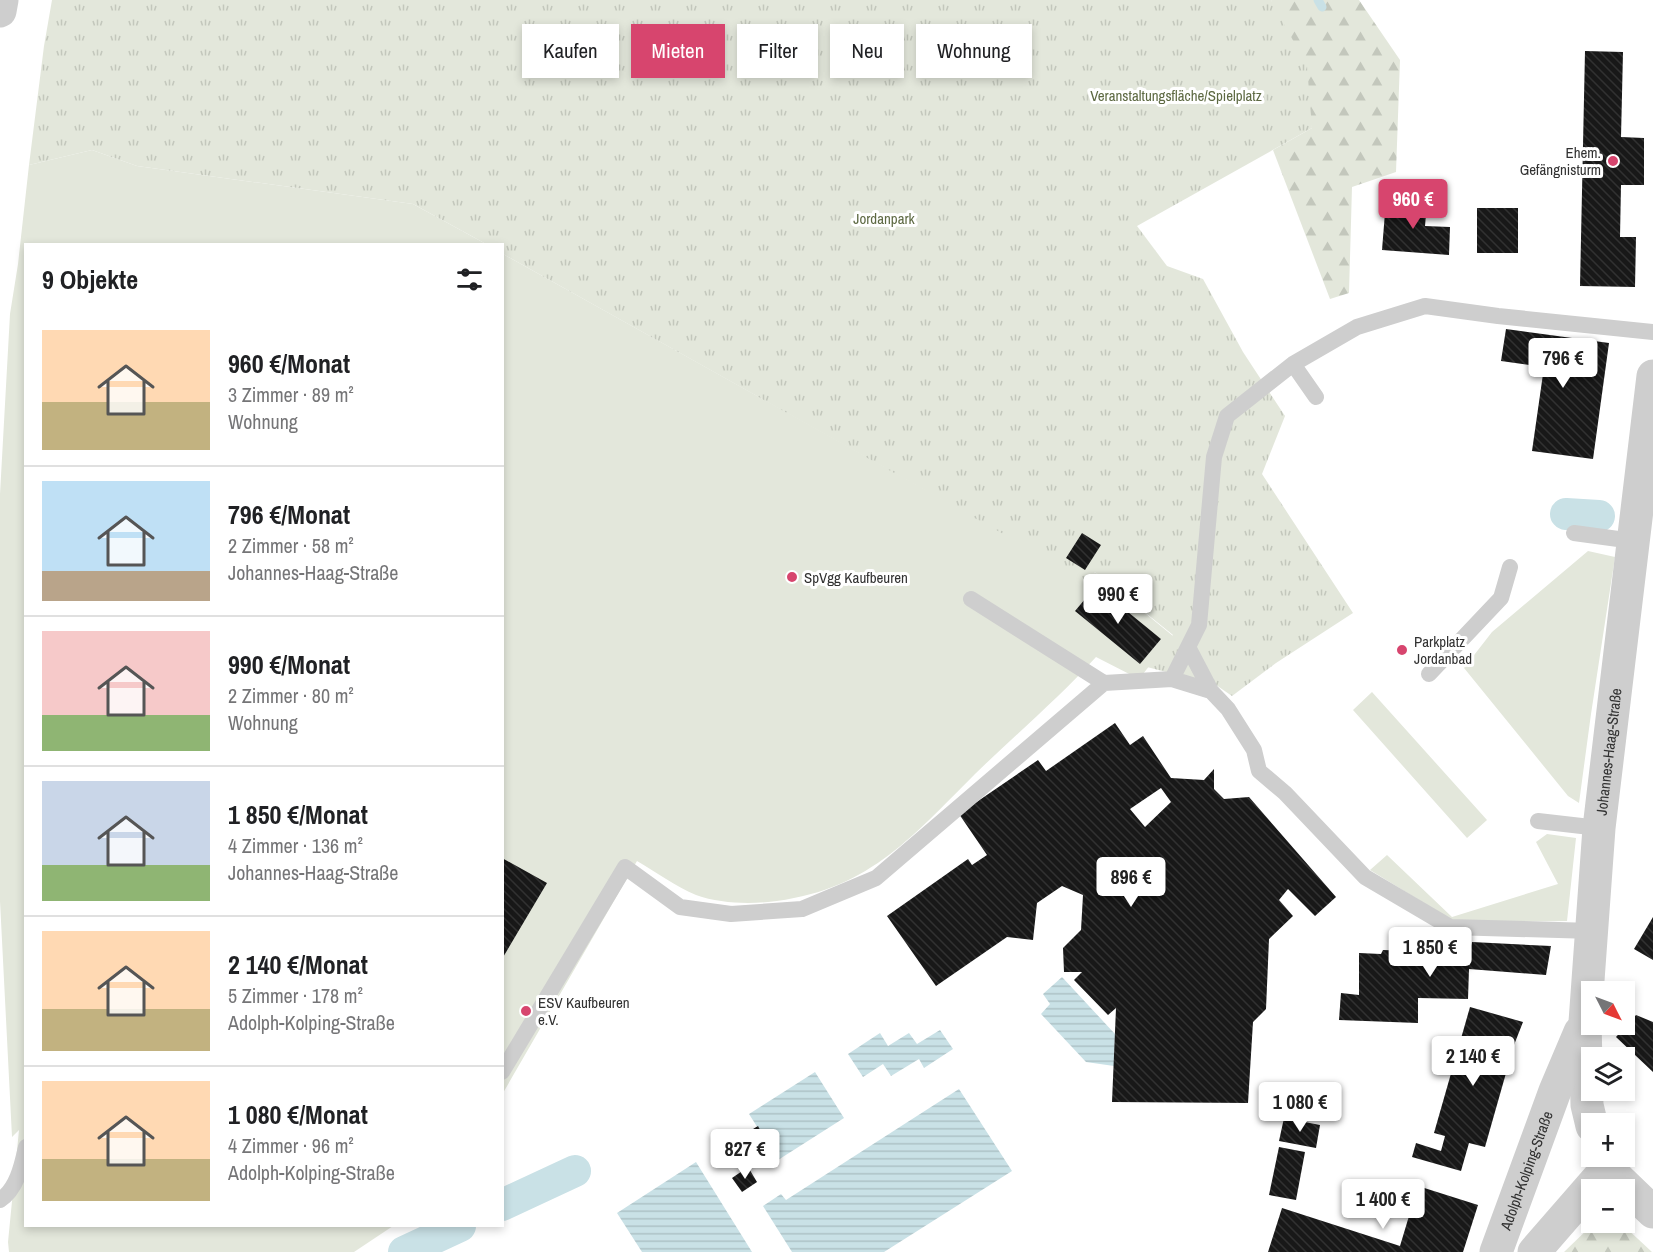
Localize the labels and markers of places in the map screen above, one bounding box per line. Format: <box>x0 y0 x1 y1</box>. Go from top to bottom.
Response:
place label: Ehem. Gefängnisturm <box>1520 142 1601 180</box>
marker: Ehem. Gefängnisturm <box>1606 154 1620 168</box>
pin: 960 € <box>1371 179 1455 230</box>
pin: 796 € <box>1521 338 1605 389</box>
place label: SpVgg Kaufbeuren <box>804 567 908 588</box>
marker: SpVgg Kaufbeuren <box>785 570 799 584</box>
pin: 990 € <box>1076 574 1160 625</box>
place label: Parkplatz Jordanbad <box>1414 631 1472 669</box>
marker: Parkplatz Jordanbad <box>1395 643 1409 657</box>
pin: 896 € <box>1089 857 1173 908</box>
pin: 1 850 € <box>1375 927 1485 978</box>
place label: ESV Kaufbeuren e.V. <box>538 992 630 1030</box>
marker: ESV Kaufbeuren e.V. <box>519 1004 533 1018</box>
pin: 2 140 € <box>1418 1036 1528 1087</box>
pin: 1 080 € <box>1245 1082 1355 1133</box>
pin: 827 € <box>703 1129 787 1180</box>
pin: 1 400 € <box>1328 1179 1438 1230</box>

